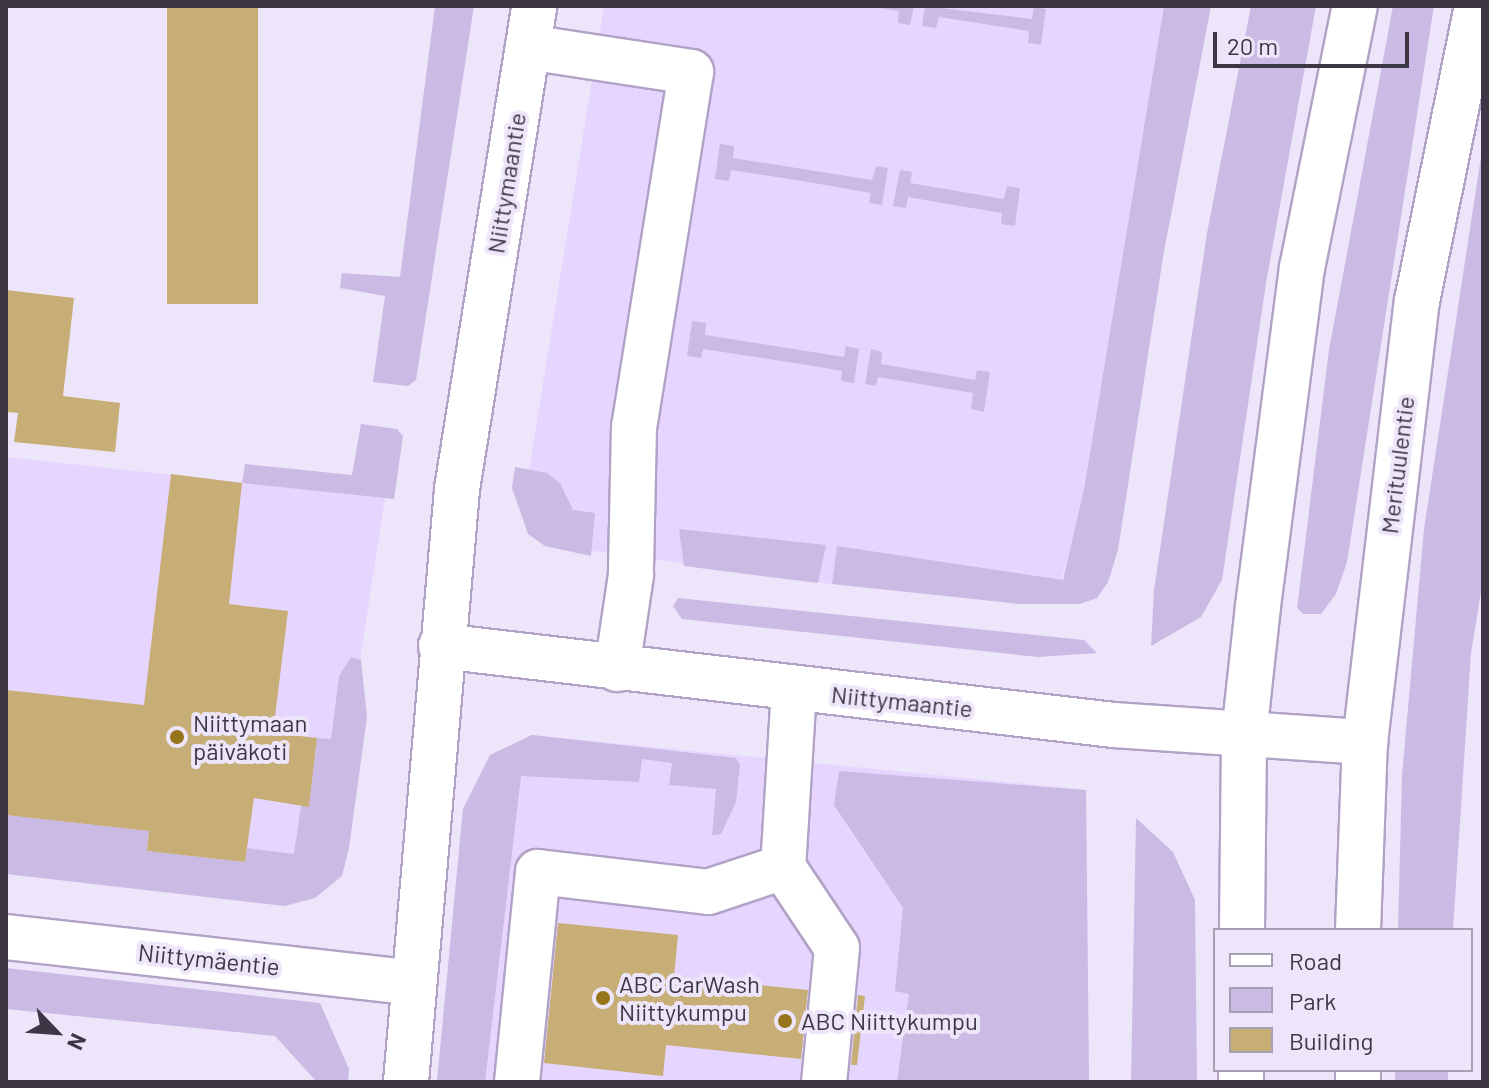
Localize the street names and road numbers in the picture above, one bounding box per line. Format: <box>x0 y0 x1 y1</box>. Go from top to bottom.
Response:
street label: Niittymaantie <box>481 111 531 255</box>
street label: Merituulentie <box>1374 395 1420 535</box>
street label: Niittymaantie <box>830 679 974 723</box>
street label: Niittymäentie <box>137 937 281 981</box>

